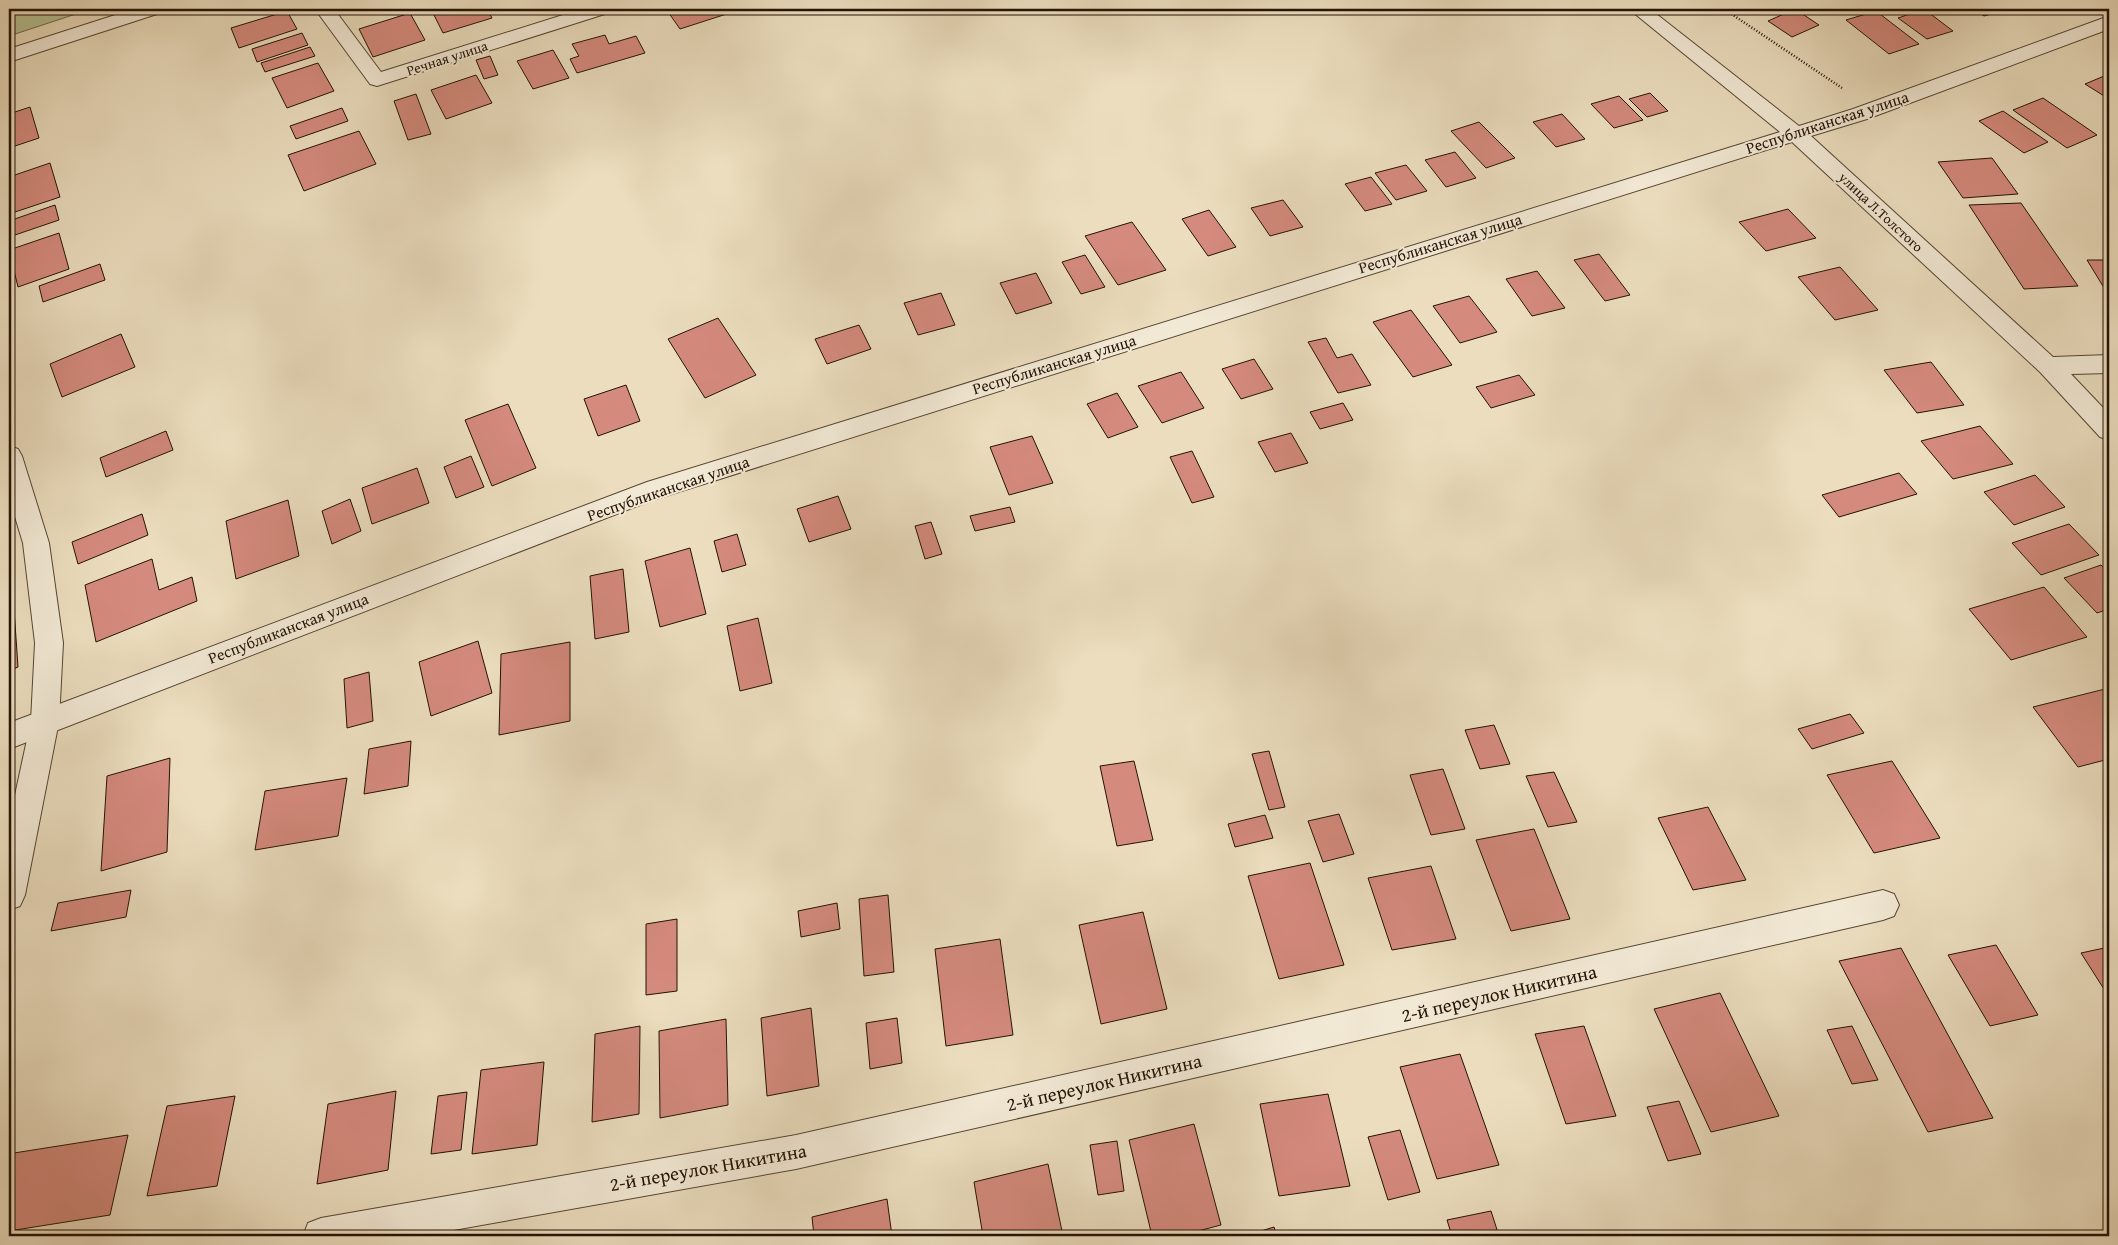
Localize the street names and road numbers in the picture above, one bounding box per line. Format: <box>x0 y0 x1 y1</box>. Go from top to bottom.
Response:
street label: Речная улица <box>404 35 491 81</box>
street label: Республиканская улица <box>1742 84 1912 160</box>
street label: улица Л.Толстого <box>1834 167 1928 256</box>
street label: Республиканская улица <box>1355 207 1525 279</box>
street label: Республиканская улица <box>969 328 1139 400</box>
street label: Республиканская улица <box>584 449 753 527</box>
street label: Республиканская улица <box>204 586 372 670</box>
street label: 2-й переулок Никитина <box>1399 957 1599 1029</box>
street label: 2-й переулок Никитина <box>1004 1046 1204 1118</box>
street label: 2-й переулок Никитина <box>607 1136 809 1198</box>

